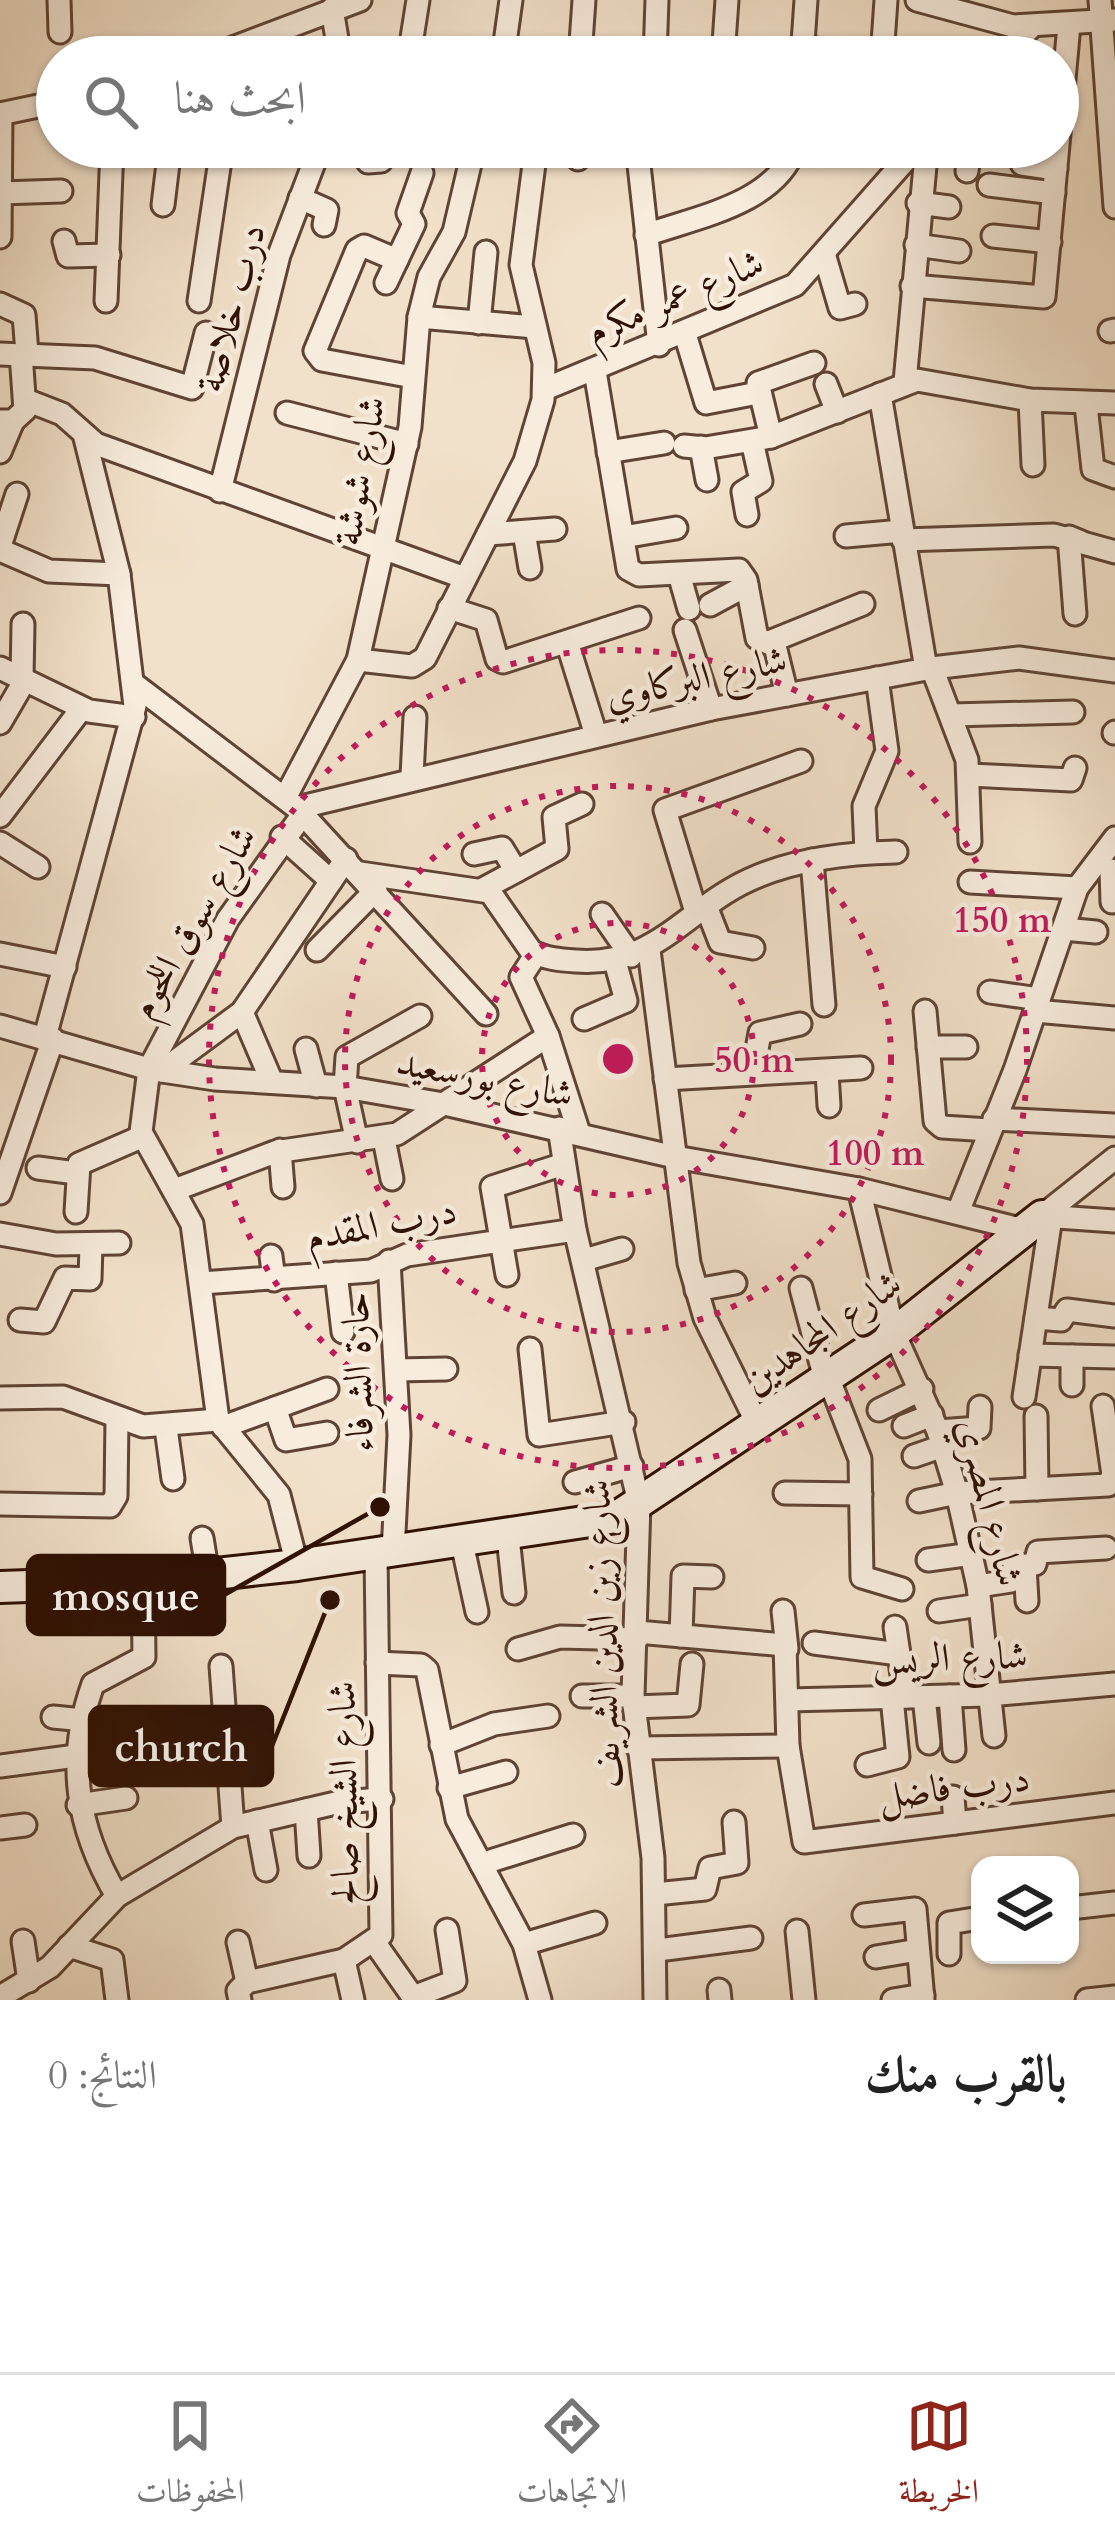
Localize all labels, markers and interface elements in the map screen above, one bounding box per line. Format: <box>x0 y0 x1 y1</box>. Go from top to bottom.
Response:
search box <box>36 36 1079 168</box>
text: ابحث هنا <box>174 68 306 129</box>
icon: search <box>78 69 144 135</box>
street label: درب خلاصة <box>183 218 279 398</box>
street label: شارع عمر مكرم <box>578 236 775 365</box>
street label: شارع شوشة <box>321 392 404 551</box>
street label: شارع البركاوي <box>600 633 793 728</box>
street label: شارع سوق اللحوم <box>116 816 276 1032</box>
text: 150 m <box>953 896 1052 945</box>
street label: شارع بورسعيد <box>391 1035 578 1126</box>
text: 50 m <box>714 1036 795 1085</box>
centre of rings <box>597 1038 639 1080</box>
text: 100 m <box>826 1129 925 1178</box>
street label: درب المقدم <box>301 1183 462 1271</box>
street label: شارع المجاهدين <box>732 1258 915 1411</box>
street label: حارة الشرفاء <box>329 1291 387 1453</box>
street label: شارع المصري <box>939 1412 1036 1593</box>
street label: شارع زين الدين الشريف <box>570 1478 639 1789</box>
callout: mosque <box>28 1556 224 1634</box>
text: mosque <box>52 1568 200 1625</box>
street label: شارع الريس <box>871 1629 1029 1692</box>
street label: شارع الشيخ صالح <box>316 1680 379 1905</box>
callout: church <box>90 1707 272 1785</box>
text: church <box>114 1719 248 1776</box>
street label: درب فاضل <box>875 1751 1033 1823</box>
map controls <box>971 1856 1079 1964</box>
button: layers <box>971 1856 1079 1964</box>
text: بالقرب منك <box>865 2040 1067 2110</box>
text: النتائج: 0 <box>48 2049 157 2102</box>
tab: المحفوظات <box>136 2393 245 2523</box>
tab: الاتجاهات <box>517 2393 627 2523</box>
tab: الخريطة <box>899 2393 979 2523</box>

